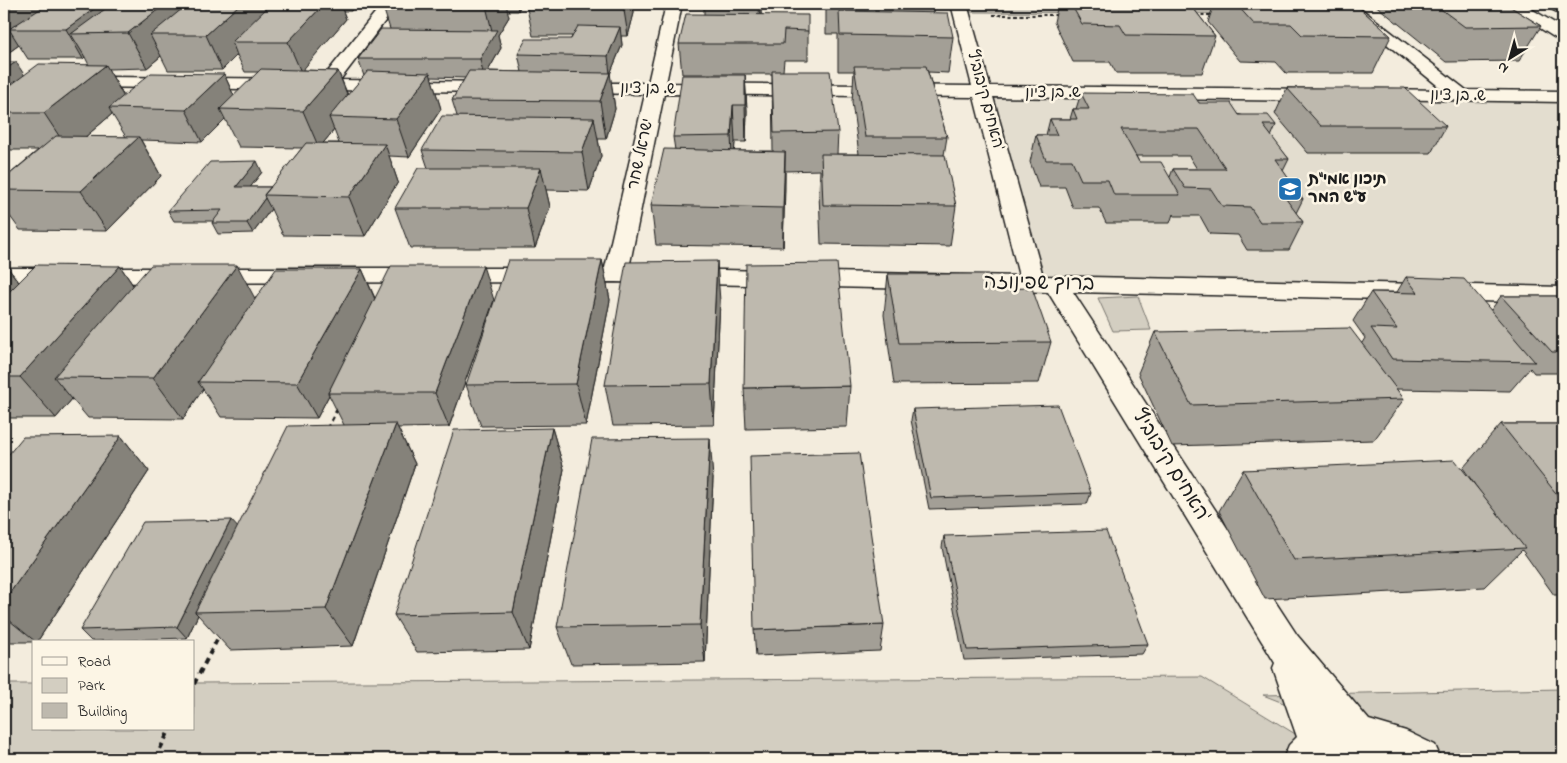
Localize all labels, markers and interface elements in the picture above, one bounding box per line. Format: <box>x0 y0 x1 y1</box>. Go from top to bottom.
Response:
north arrow <box>1484 32 1534 82</box>
street label: האחים קיבוביץ' <box>960 47 1010 153</box>
text: N <box>1493 56 1513 78</box>
street label: ש. בן ציון <box>620 77 676 101</box>
street label: ש. בן ציון <box>1025 81 1081 105</box>
street label: ש. בן ציון <box>1430 84 1486 108</box>
street label: ישראל שחר <box>622 116 660 192</box>
place label: תיכון אמי"ת ע"ש המר <box>1307 168 1387 210</box>
school or university icon: תיכון אמי"ת ע"ש המר <box>1277 176 1303 202</box>
street label: ברוך שפינוזה <box>983 269 1095 299</box>
street label: האחים קיבוביץ' <box>1124 404 1216 528</box>
legend <box>32 640 195 730</box>
text: Road <box>78 651 111 673</box>
text: Park <box>78 675 106 697</box>
text: Building <box>77 701 127 724</box>

